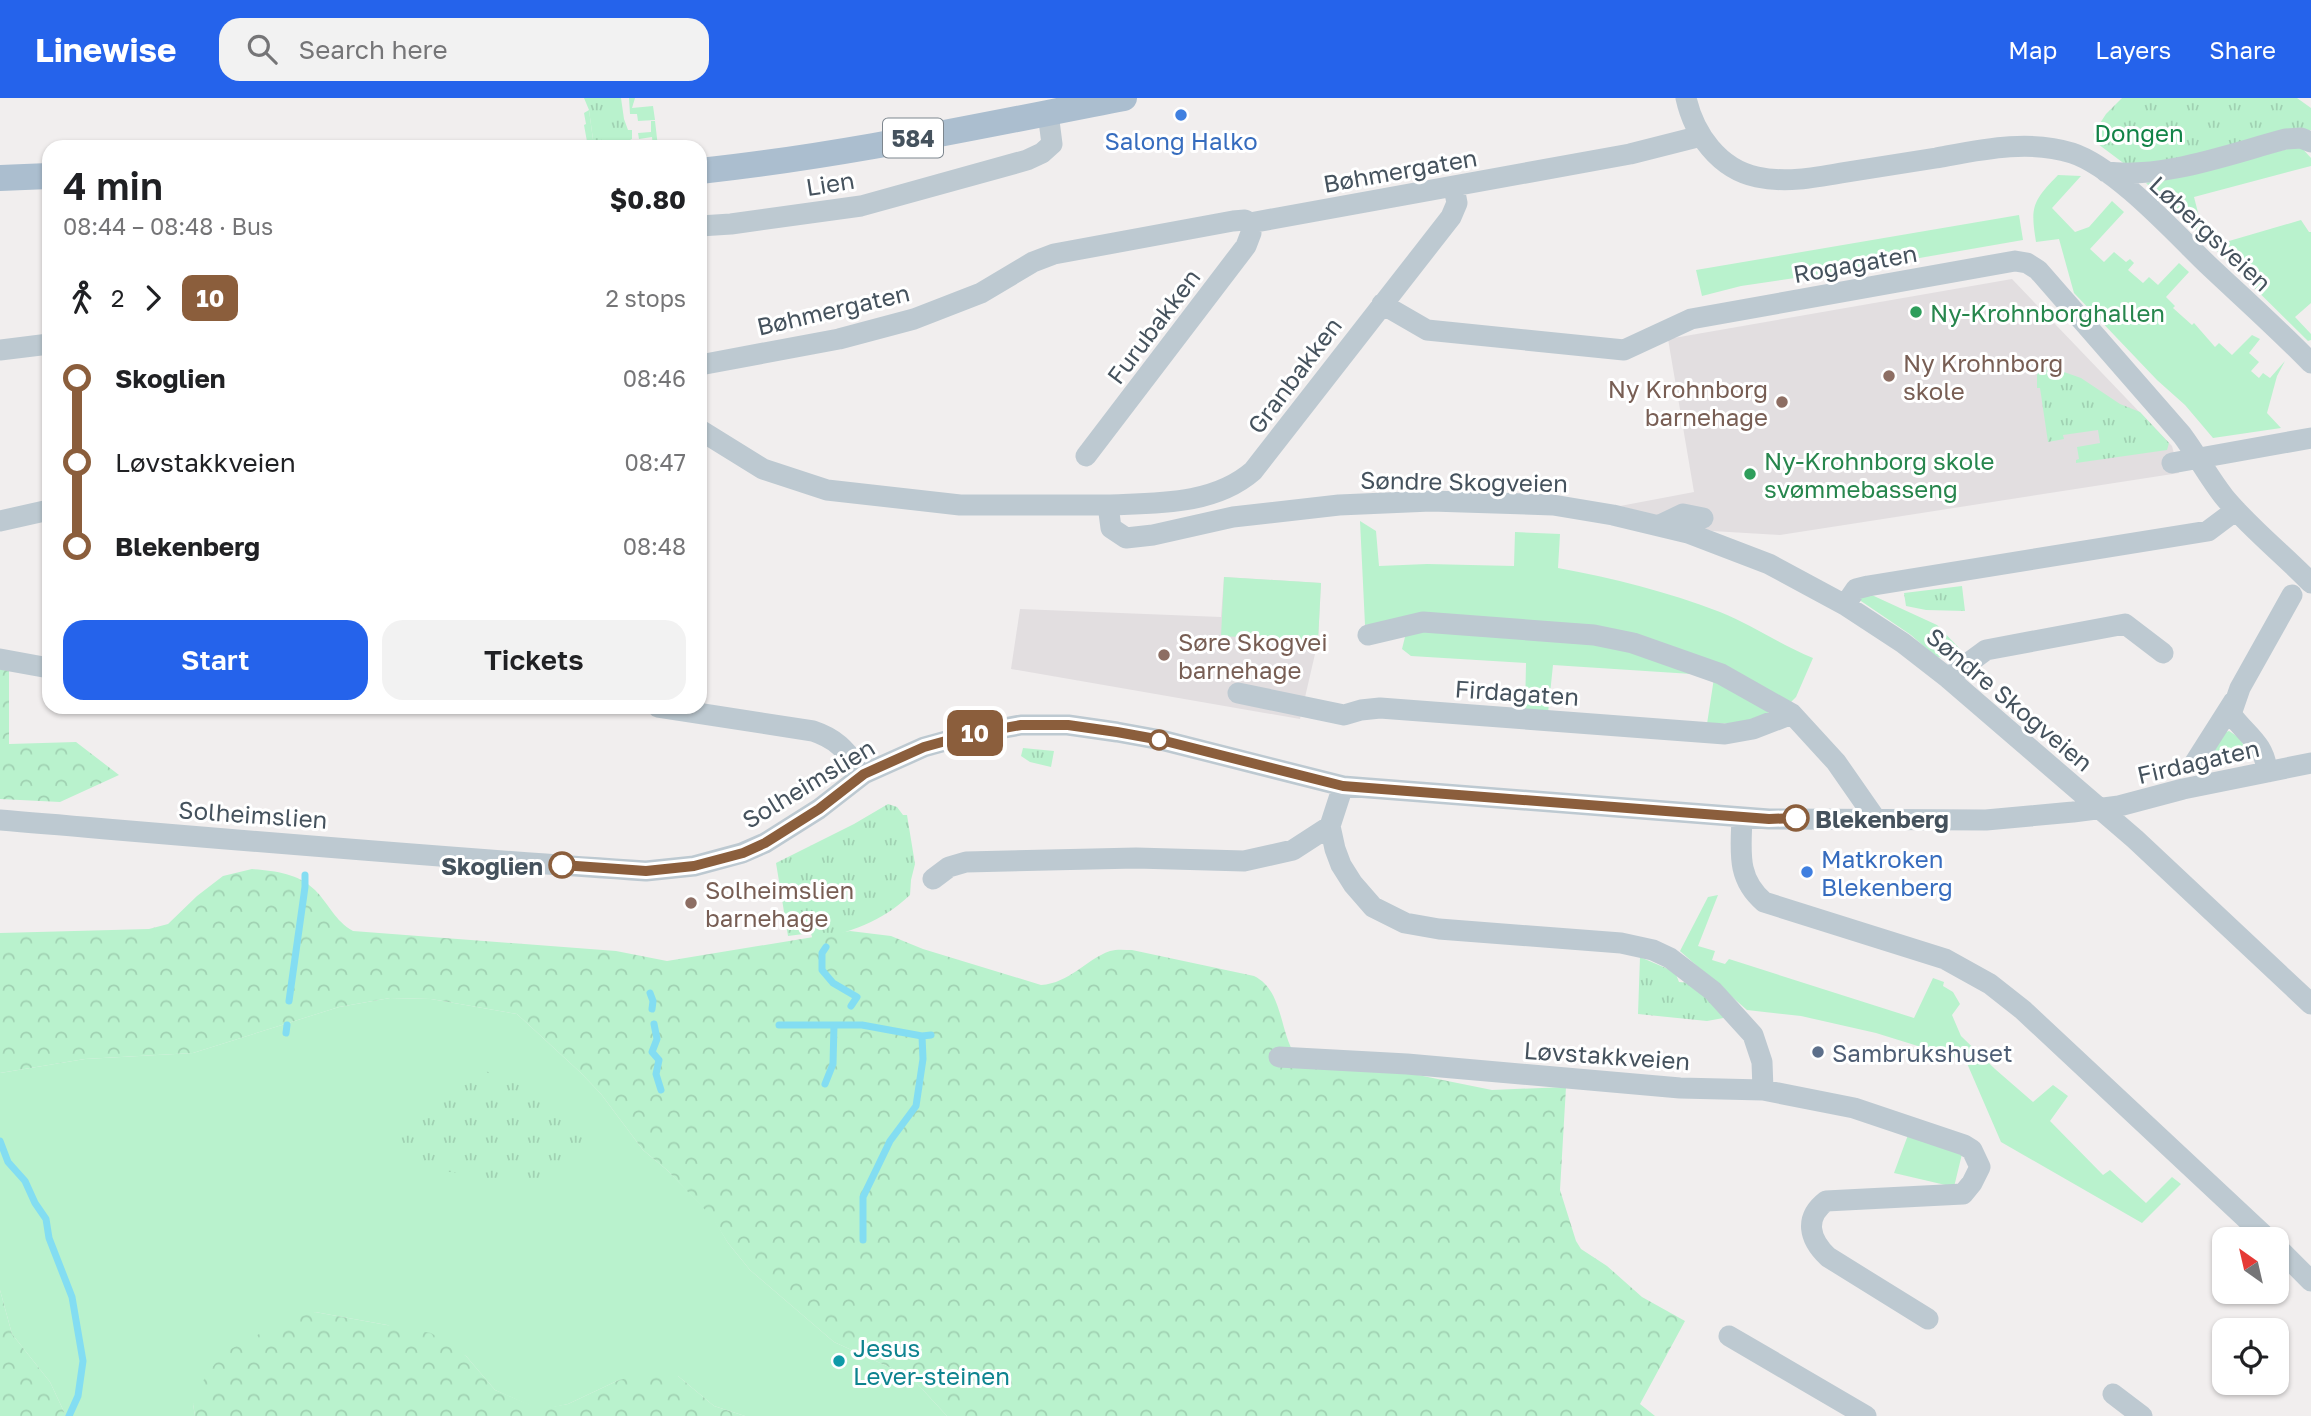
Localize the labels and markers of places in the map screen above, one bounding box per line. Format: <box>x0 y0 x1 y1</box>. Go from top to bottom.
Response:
marker: Salong Halko <box>1173 107 1189 123</box>
place label: Salong Halko <box>1104 126 1258 155</box>
place label: Ny-Krohnborghallen <box>1930 298 2165 327</box>
marker: Ny-Krohnborghallen <box>1908 304 1924 320</box>
place label: Ny Krohnborg skole <box>1903 348 2063 405</box>
marker: Ny Krohnborg skole <box>1881 368 1897 384</box>
place label: Ny Krohnborg barnehage <box>1608 374 1768 431</box>
marker: Ny Krohnborg barnehage <box>1774 394 1790 410</box>
place label: Ny-Krohnborg skole svømmebasseng <box>1764 446 1995 503</box>
marker: Ny-Krohnborg skole svømmebasseng <box>1742 466 1758 482</box>
place label: Søre Skogvei barnehage <box>1178 627 1328 684</box>
marker: Søre Skogvei barnehage <box>1156 647 1172 663</box>
unlabelled marker <box>1149 730 1169 750</box>
place label: Blekenberg <box>1815 804 1949 833</box>
marker: Blekenberg <box>1783 805 1809 831</box>
place label: Matkroken Blekenberg <box>1821 844 1953 901</box>
place label: Skoglien <box>441 851 543 880</box>
marker: Skoglien <box>549 852 575 878</box>
marker: Matkroken Blekenberg <box>1799 864 1815 880</box>
place label: Solheimslien barnehage <box>705 875 854 932</box>
marker: Solheimslien barnehage <box>683 895 699 911</box>
place label: Sambrukshuset <box>1832 1038 2013 1067</box>
marker: Sambrukshuset <box>1810 1044 1826 1060</box>
place label: Jesus Lever-steinen <box>853 1333 1010 1390</box>
marker: Jesus Lever-steinen <box>831 1353 847 1369</box>

